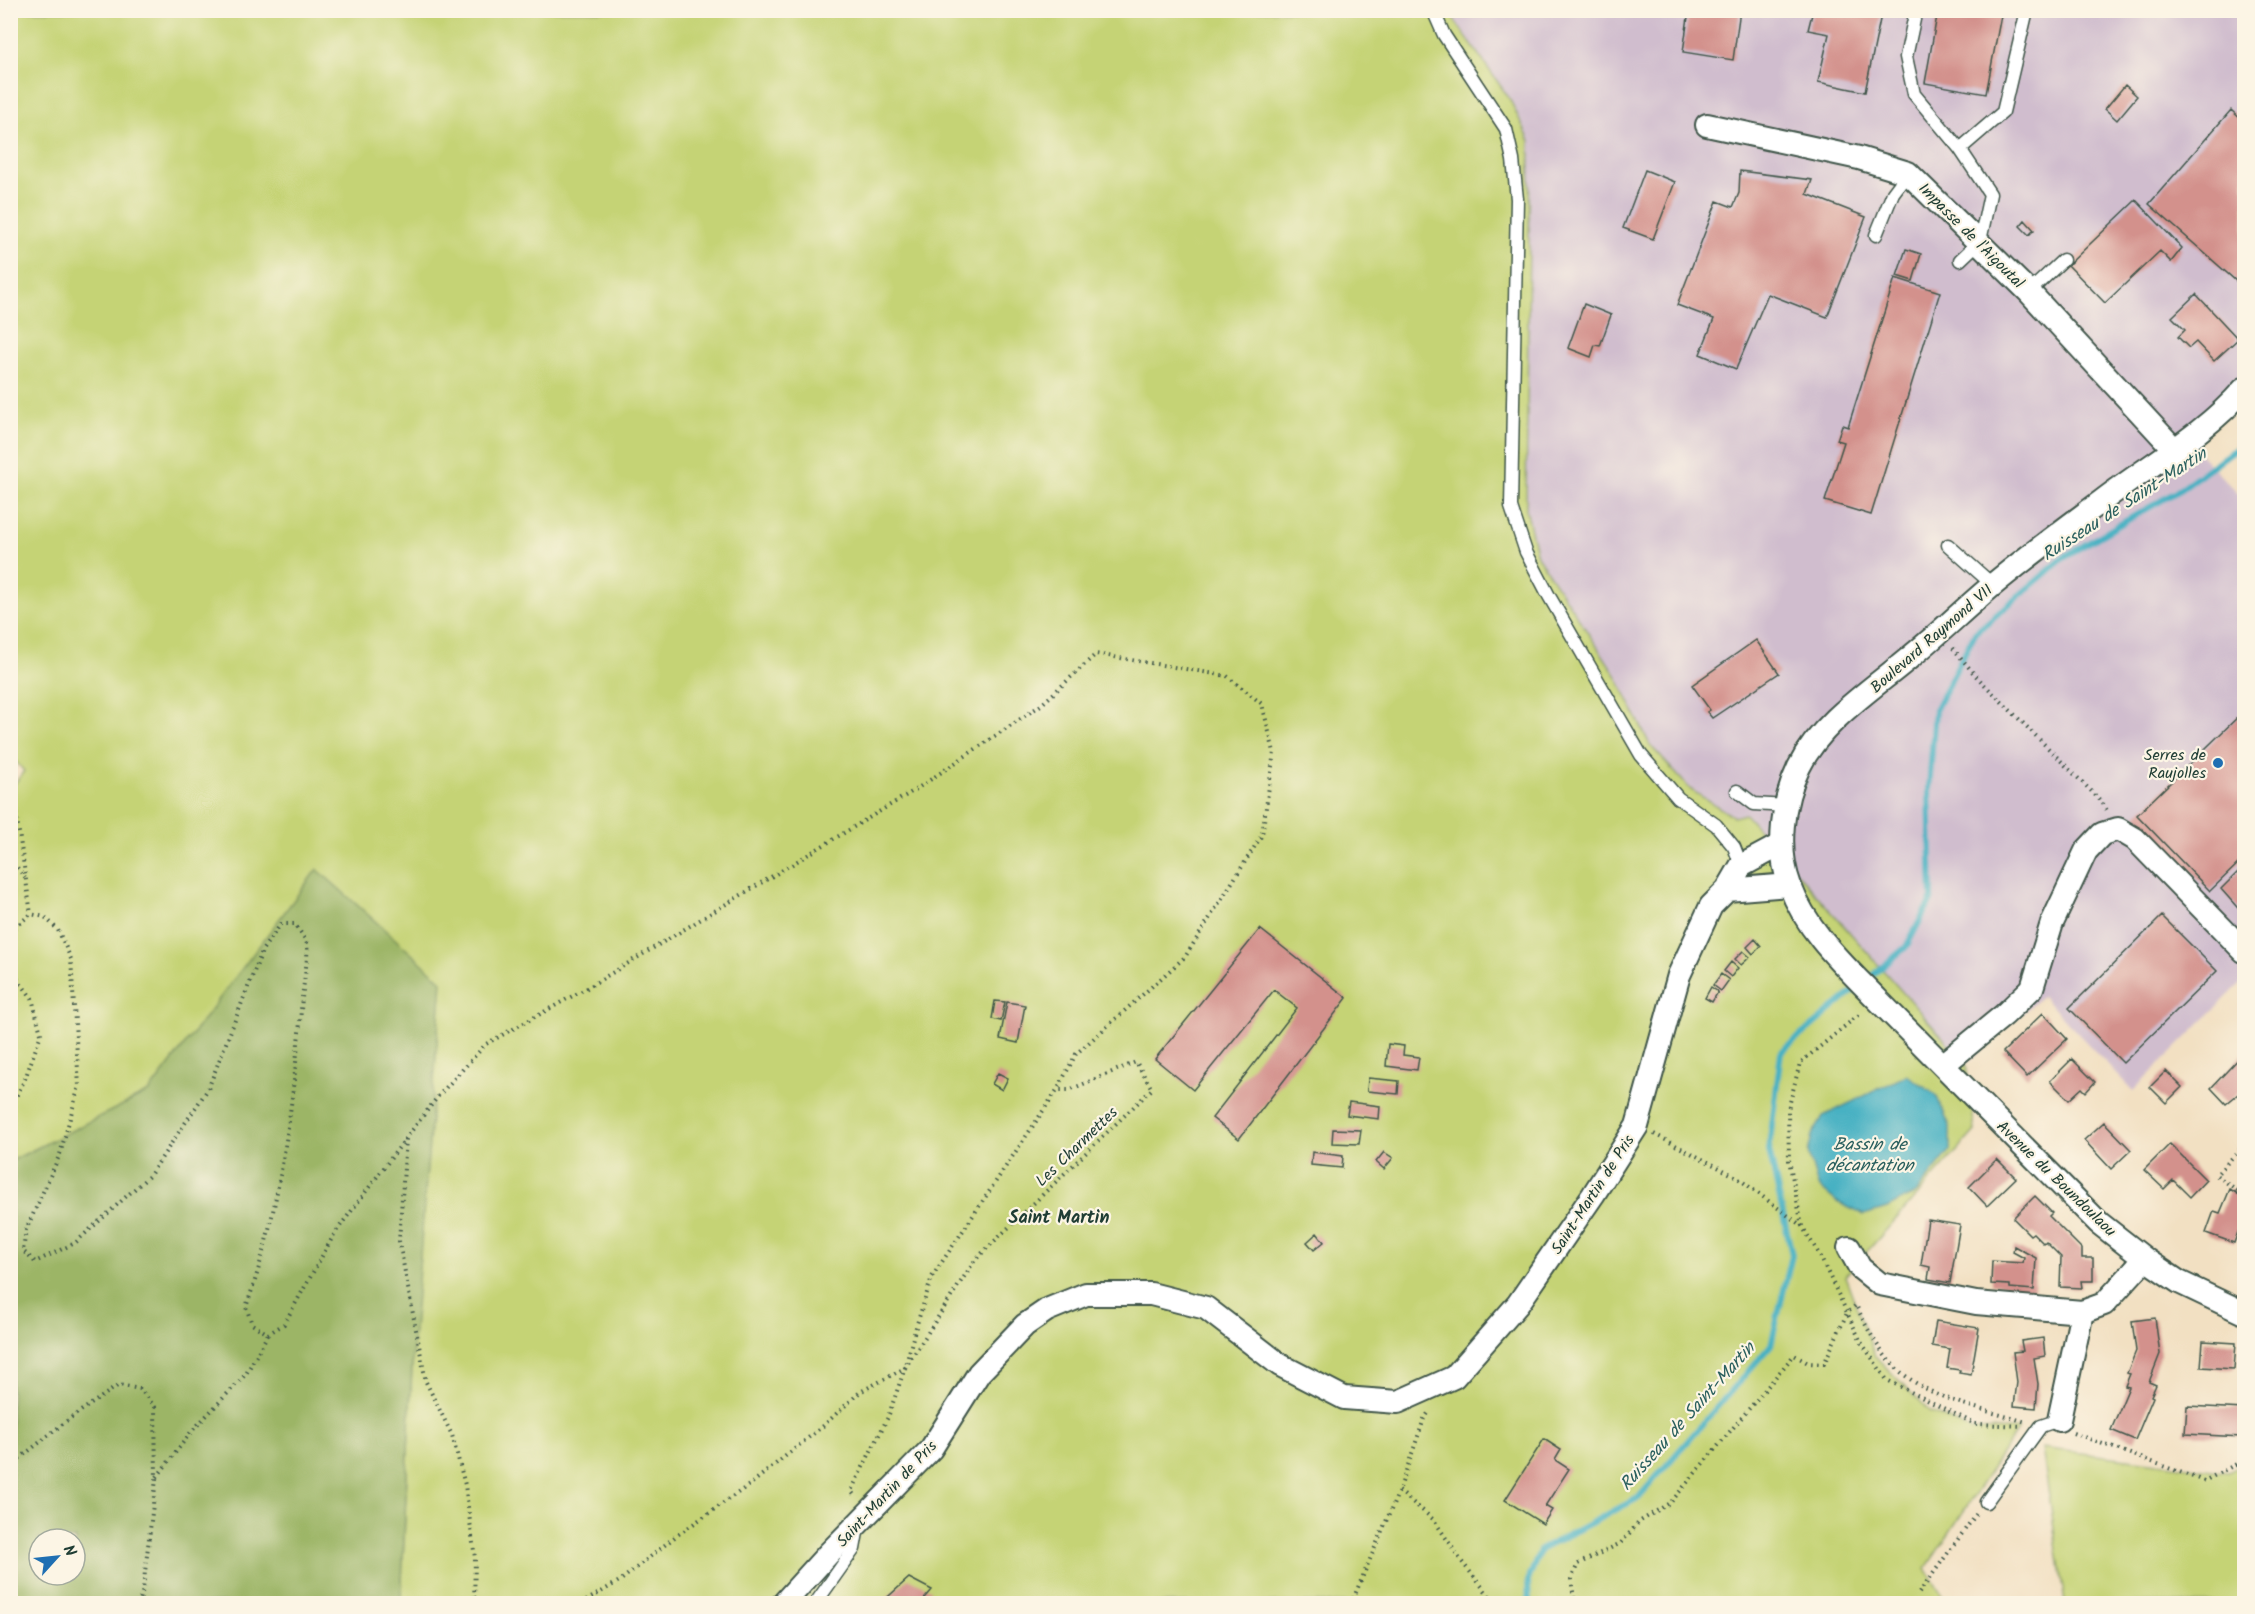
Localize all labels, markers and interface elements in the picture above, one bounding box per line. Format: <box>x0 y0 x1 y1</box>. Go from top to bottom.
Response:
street label: Impasse de l'Aigoutal <box>1912 177 2030 295</box>
water label: Ruisseau de Saint-Martin <box>2036 440 2214 570</box>
street label: Boulevard Raymond VII <box>1865 579 1999 700</box>
place label: Serres de Raujolles <box>2144 743 2206 786</box>
marker: Serres de Raujolles <box>2211 756 2225 770</box>
street label: Les Charmettes <box>1030 1101 1124 1193</box>
street label: Avenue du Boundoulaou <box>1990 1115 2122 1243</box>
street label: Saint-Martin de Pris <box>1545 1130 1642 1260</box>
water label: Bassin de décantation <box>1826 1131 1915 1181</box>
district label: Saint Martin <box>1009 1204 1109 1233</box>
water label: Ruisseau de Saint-Martin <box>1613 1335 1764 1498</box>
street label: Saint-Martin de Pris <box>831 1435 944 1553</box>
north arrow <box>27 1527 87 1587</box>
text: N <box>56 1541 82 1561</box>

